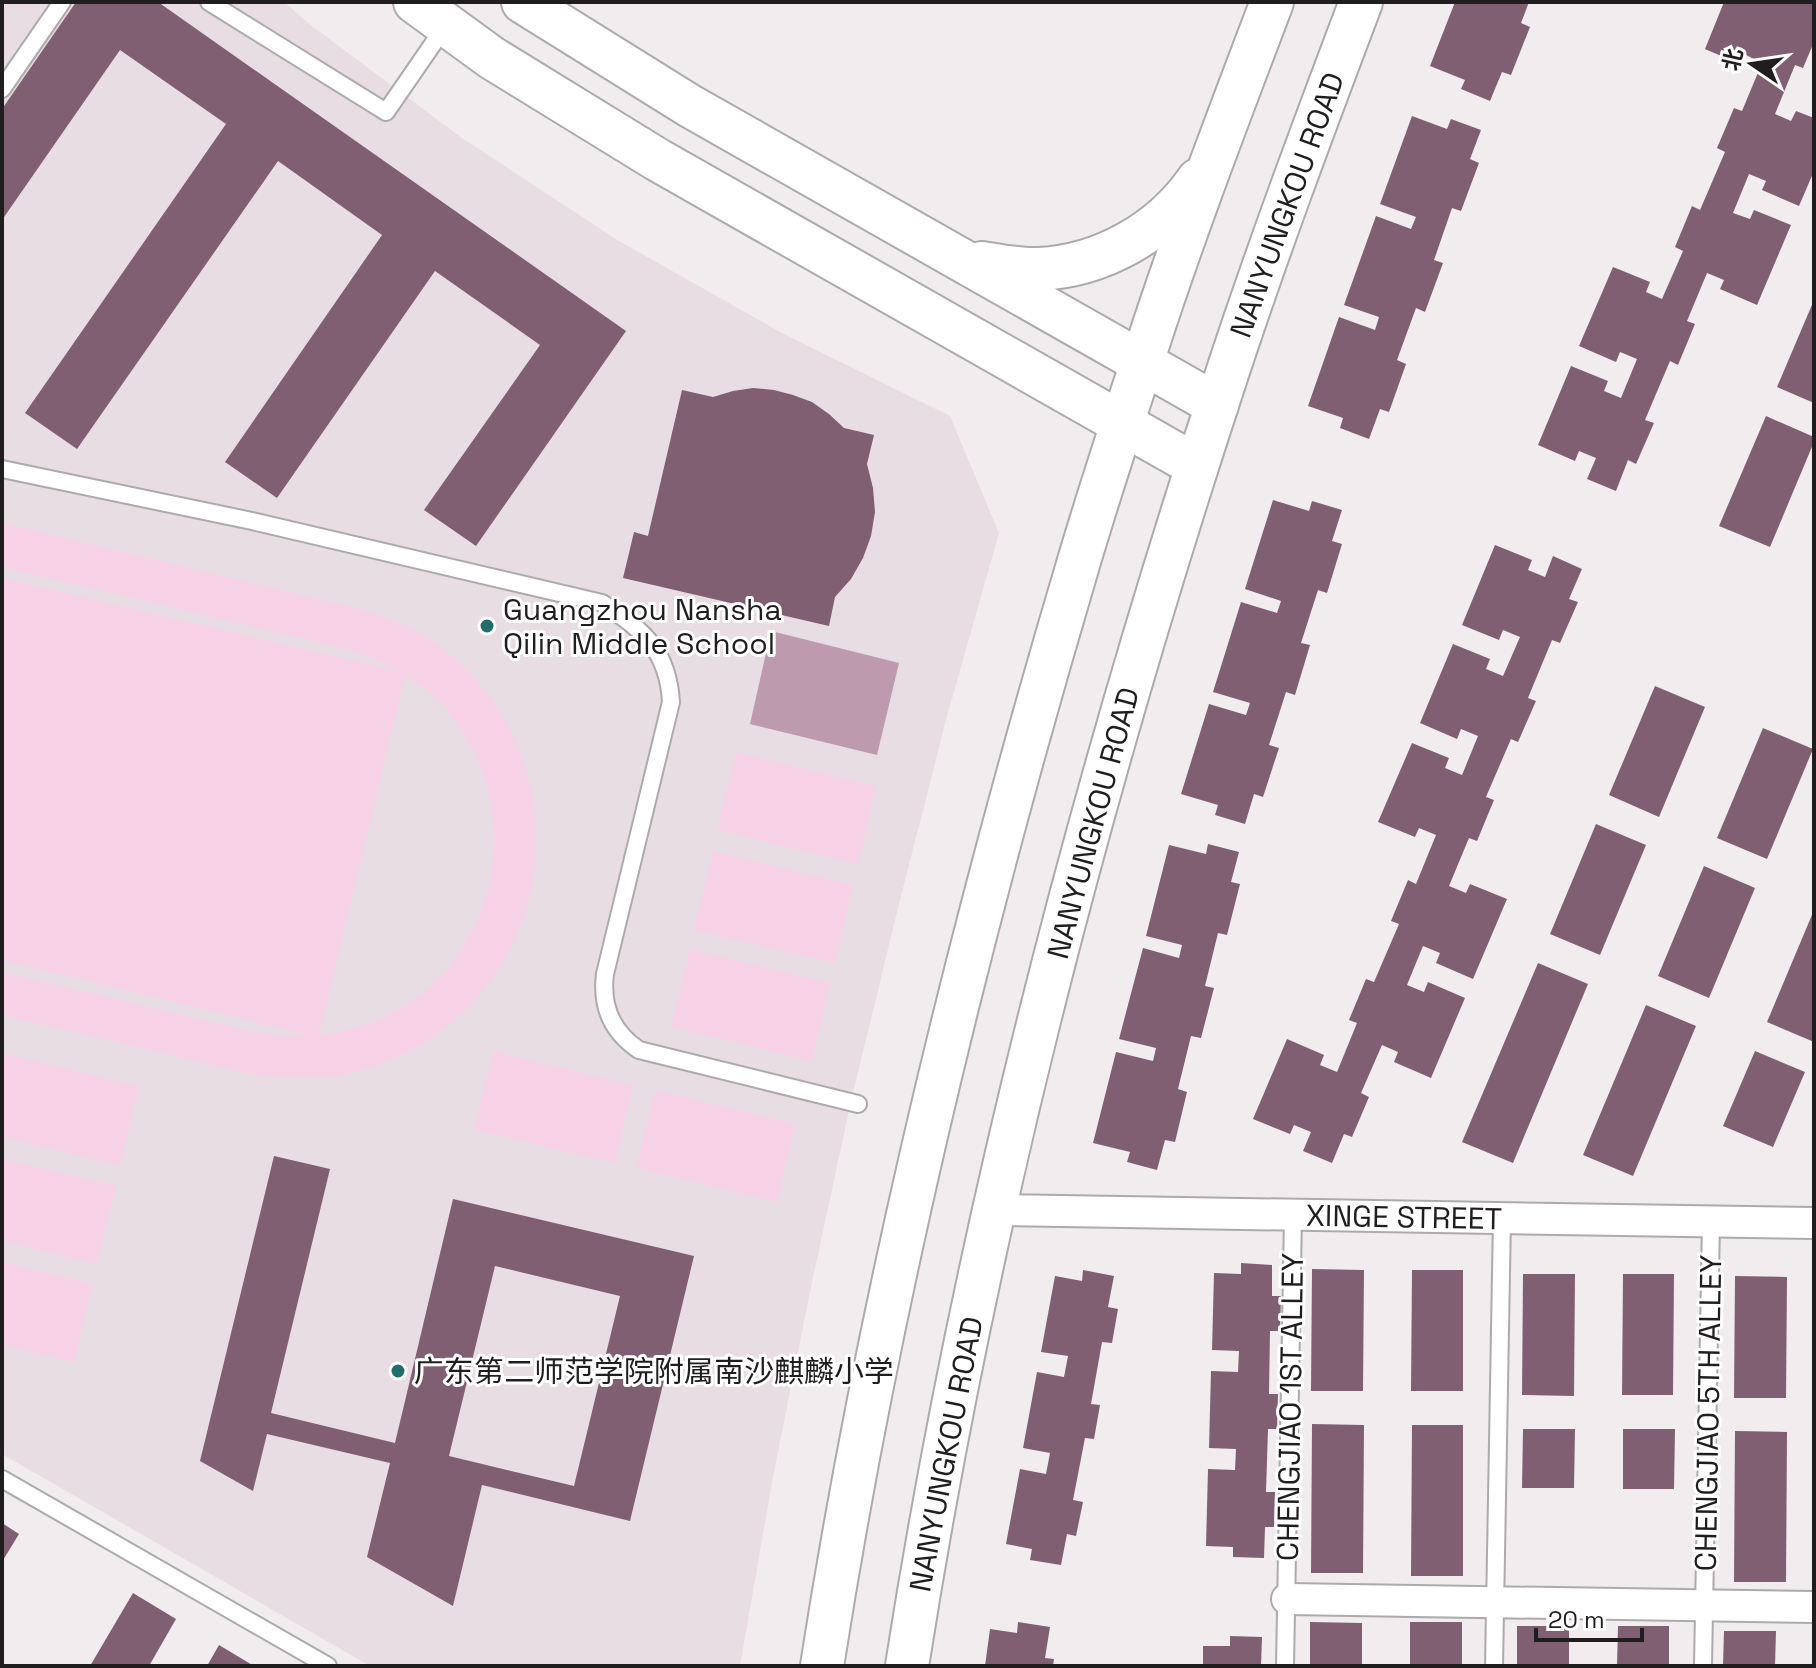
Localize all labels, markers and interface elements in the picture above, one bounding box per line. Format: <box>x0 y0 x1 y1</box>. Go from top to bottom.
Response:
north arrow <box>1712 24 1792 104</box>
text: 北 <box>1716 46 1749 73</box>
street label: NANYUNGKOU ROAD <box>1221 67 1353 343</box>
place label: Guangzhou Nansha Qilin Middle School <box>503 590 782 663</box>
marker: Guangzhou Nansha Qilin Middle School <box>478 617 496 635</box>
street label: NANYUNGKOU ROAD <box>1038 683 1148 963</box>
street label: XINGE STREET <box>1306 1196 1502 1238</box>
street label: CHENGJIAO 1ST ALLEY <box>1268 1253 1312 1561</box>
street label: CHENGJIAO 5TH ALLEY <box>1686 1254 1730 1572</box>
street label: NANYUNGKOU ROAD <box>900 1313 992 1595</box>
place label: 广东第二师范学院附属南沙麒麟小学 <box>414 1352 894 1391</box>
marker: 广东第二师范学院附属南沙麒麟小学 <box>389 1362 407 1380</box>
scale bar <box>1536 1592 1642 1642</box>
text: 20 m <box>1548 1604 1605 1635</box>

